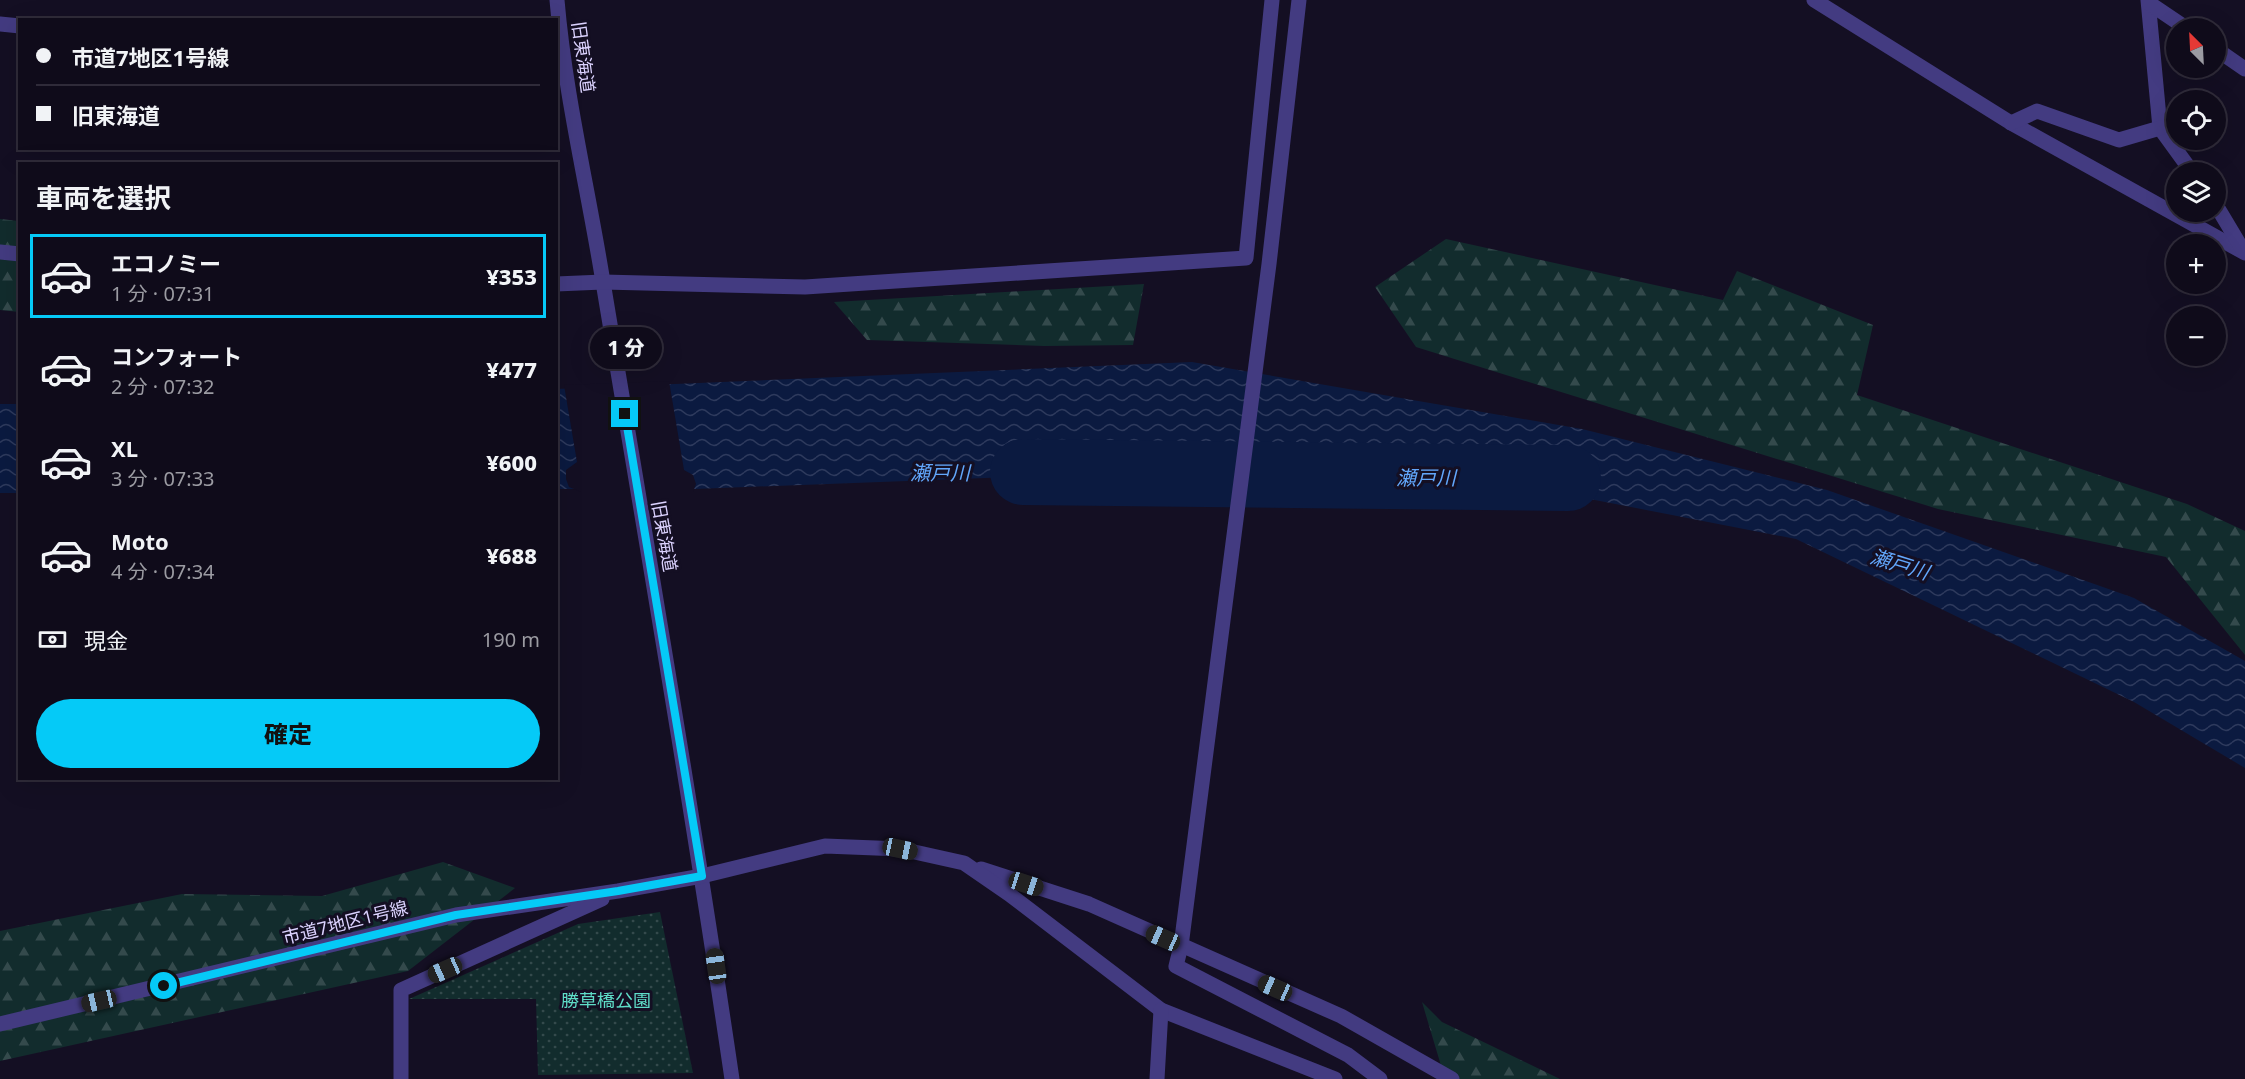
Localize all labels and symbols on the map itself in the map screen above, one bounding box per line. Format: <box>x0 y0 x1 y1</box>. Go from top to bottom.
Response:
north arrow <box>2166 18 2226 78</box>
street label: 旧東海道 <box>567 20 601 94</box>
callout: 1 分 <box>589 327 661 369</box>
route end <box>611 400 638 427</box>
water label: 瀬戸川 <box>910 459 972 486</box>
water label: 瀬戸川 <box>1396 464 1458 491</box>
street label: 旧東海道 <box>647 498 683 574</box>
water label: 瀬戸川 <box>1867 542 1935 586</box>
car <box>881 836 919 862</box>
car <box>1006 870 1046 898</box>
street label: 市道7地区1号線 <box>280 895 410 949</box>
car <box>1143 922 1183 954</box>
car <box>705 947 727 985</box>
car <box>425 954 465 986</box>
route start <box>150 972 177 999</box>
car <box>1255 972 1295 1004</box>
car <box>79 988 119 1014</box>
park label: 勝草橋公園 <box>561 988 651 1012</box>

